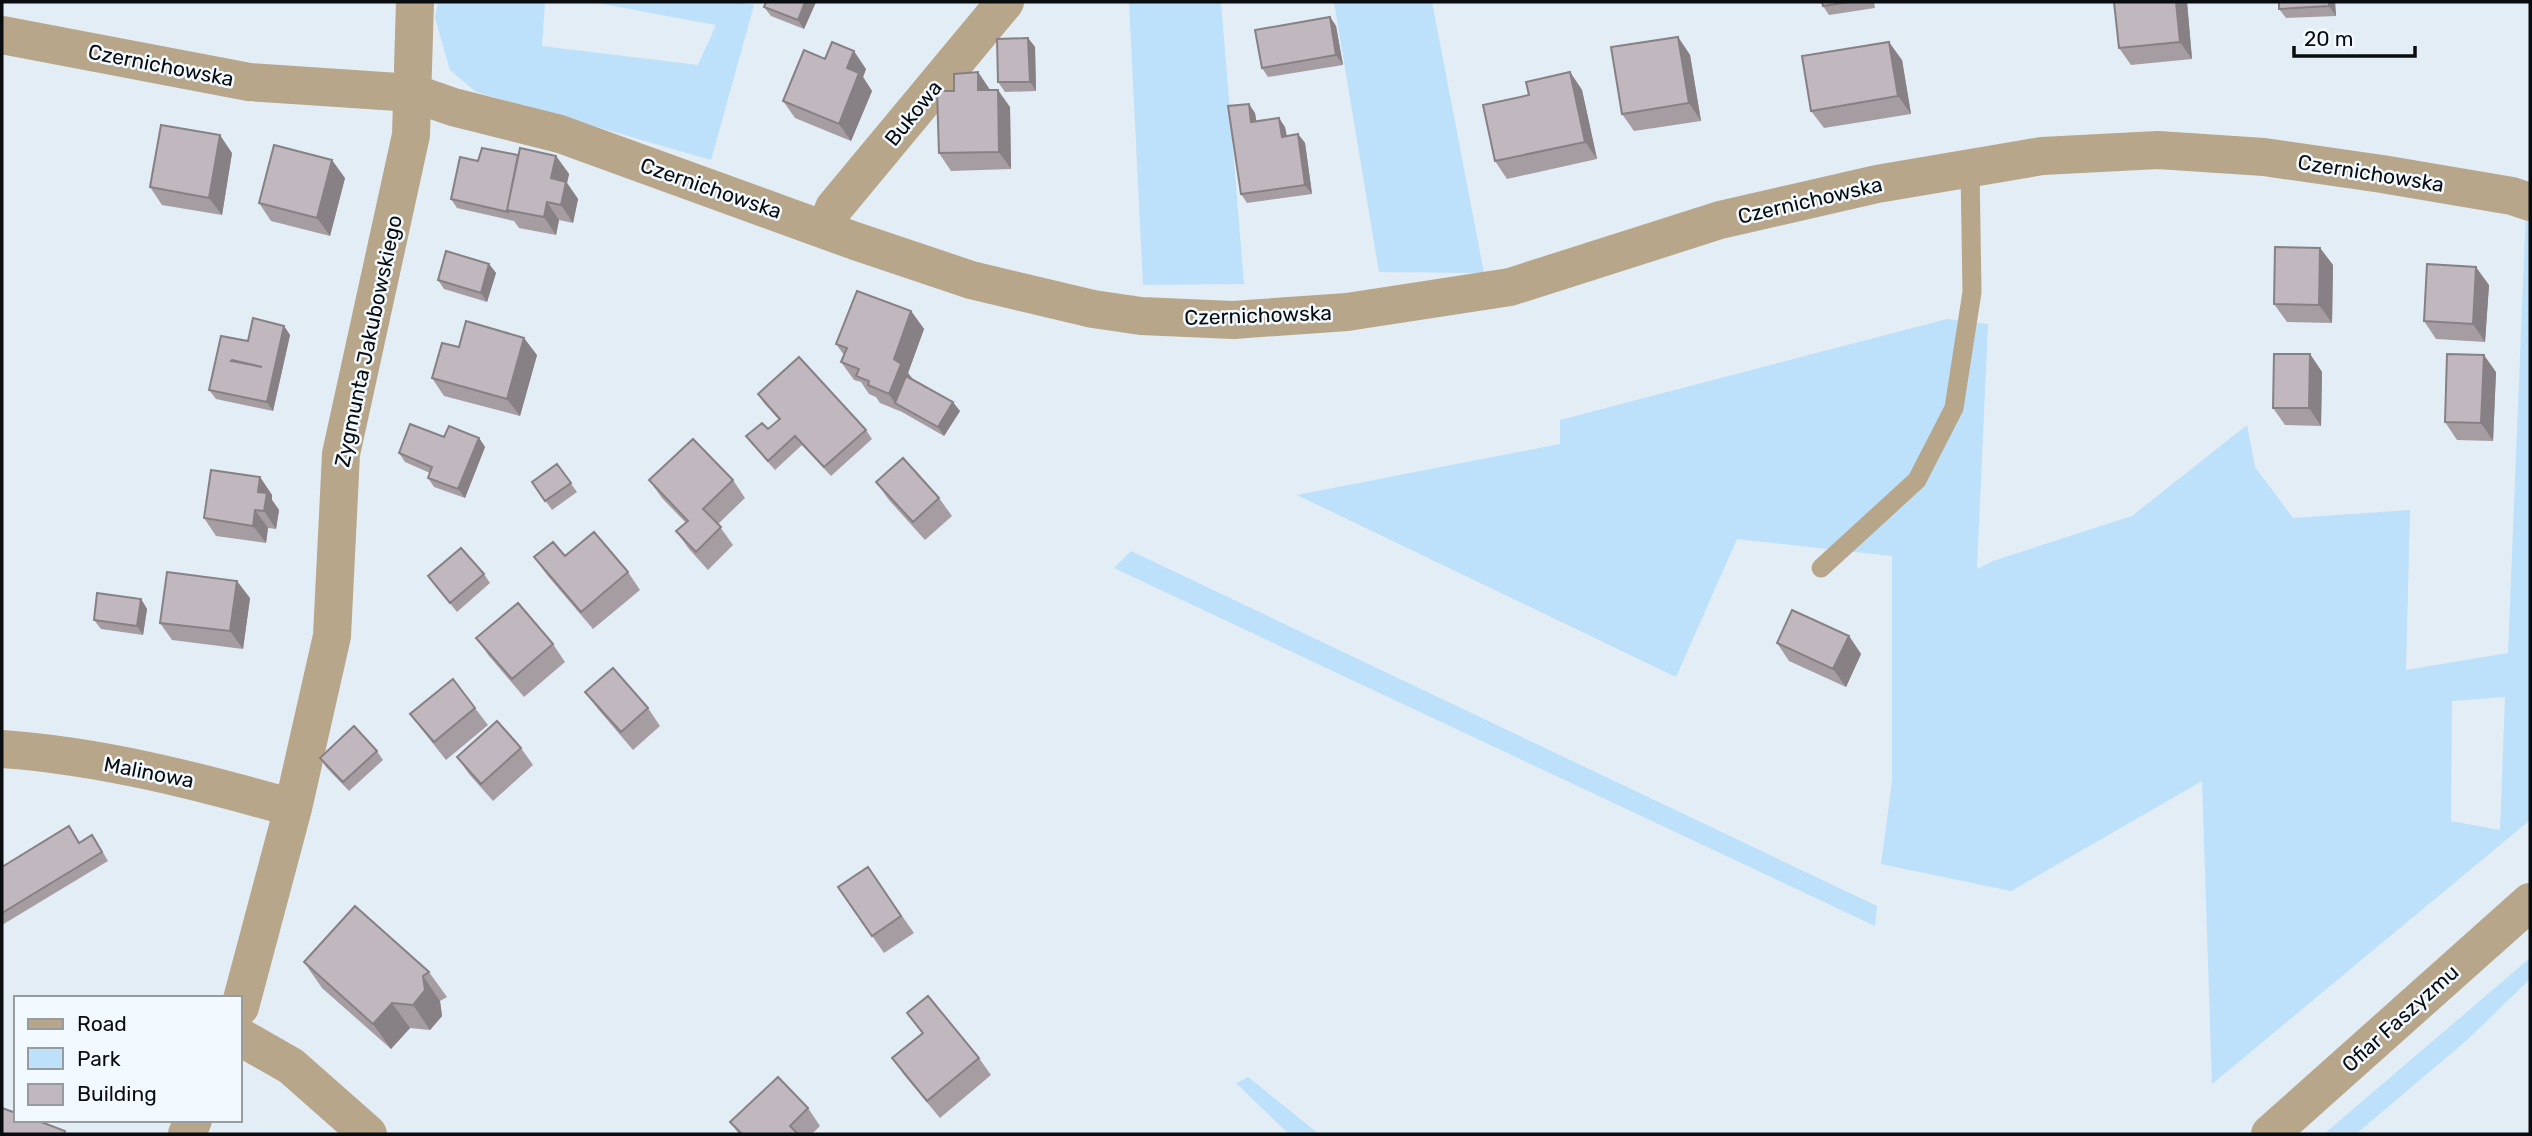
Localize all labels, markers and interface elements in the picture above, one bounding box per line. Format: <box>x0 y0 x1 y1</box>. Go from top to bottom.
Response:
scale bar <box>2294 14 2415 58</box>
text: 20 m <box>2304 26 2353 51</box>
street label: Czernichowska <box>86 39 236 91</box>
street label: Bukowa <box>879 75 947 151</box>
street label: Czernichowska <box>2296 149 2446 197</box>
street label: Czernichowska <box>637 152 785 224</box>
street label: Czernichowska <box>1735 171 1885 229</box>
street label: Zygmunta Jakubowskiego <box>329 213 407 469</box>
street label: Czernichowska <box>1184 300 1332 330</box>
street label: Malinowa <box>102 751 196 793</box>
street label: Ofiar Faszyzmu <box>2337 959 2463 1077</box>
legend <box>14 996 242 1122</box>
text: Road <box>77 1011 127 1036</box>
text: Park <box>77 1046 121 1071</box>
text: Building <box>77 1081 157 1106</box>

